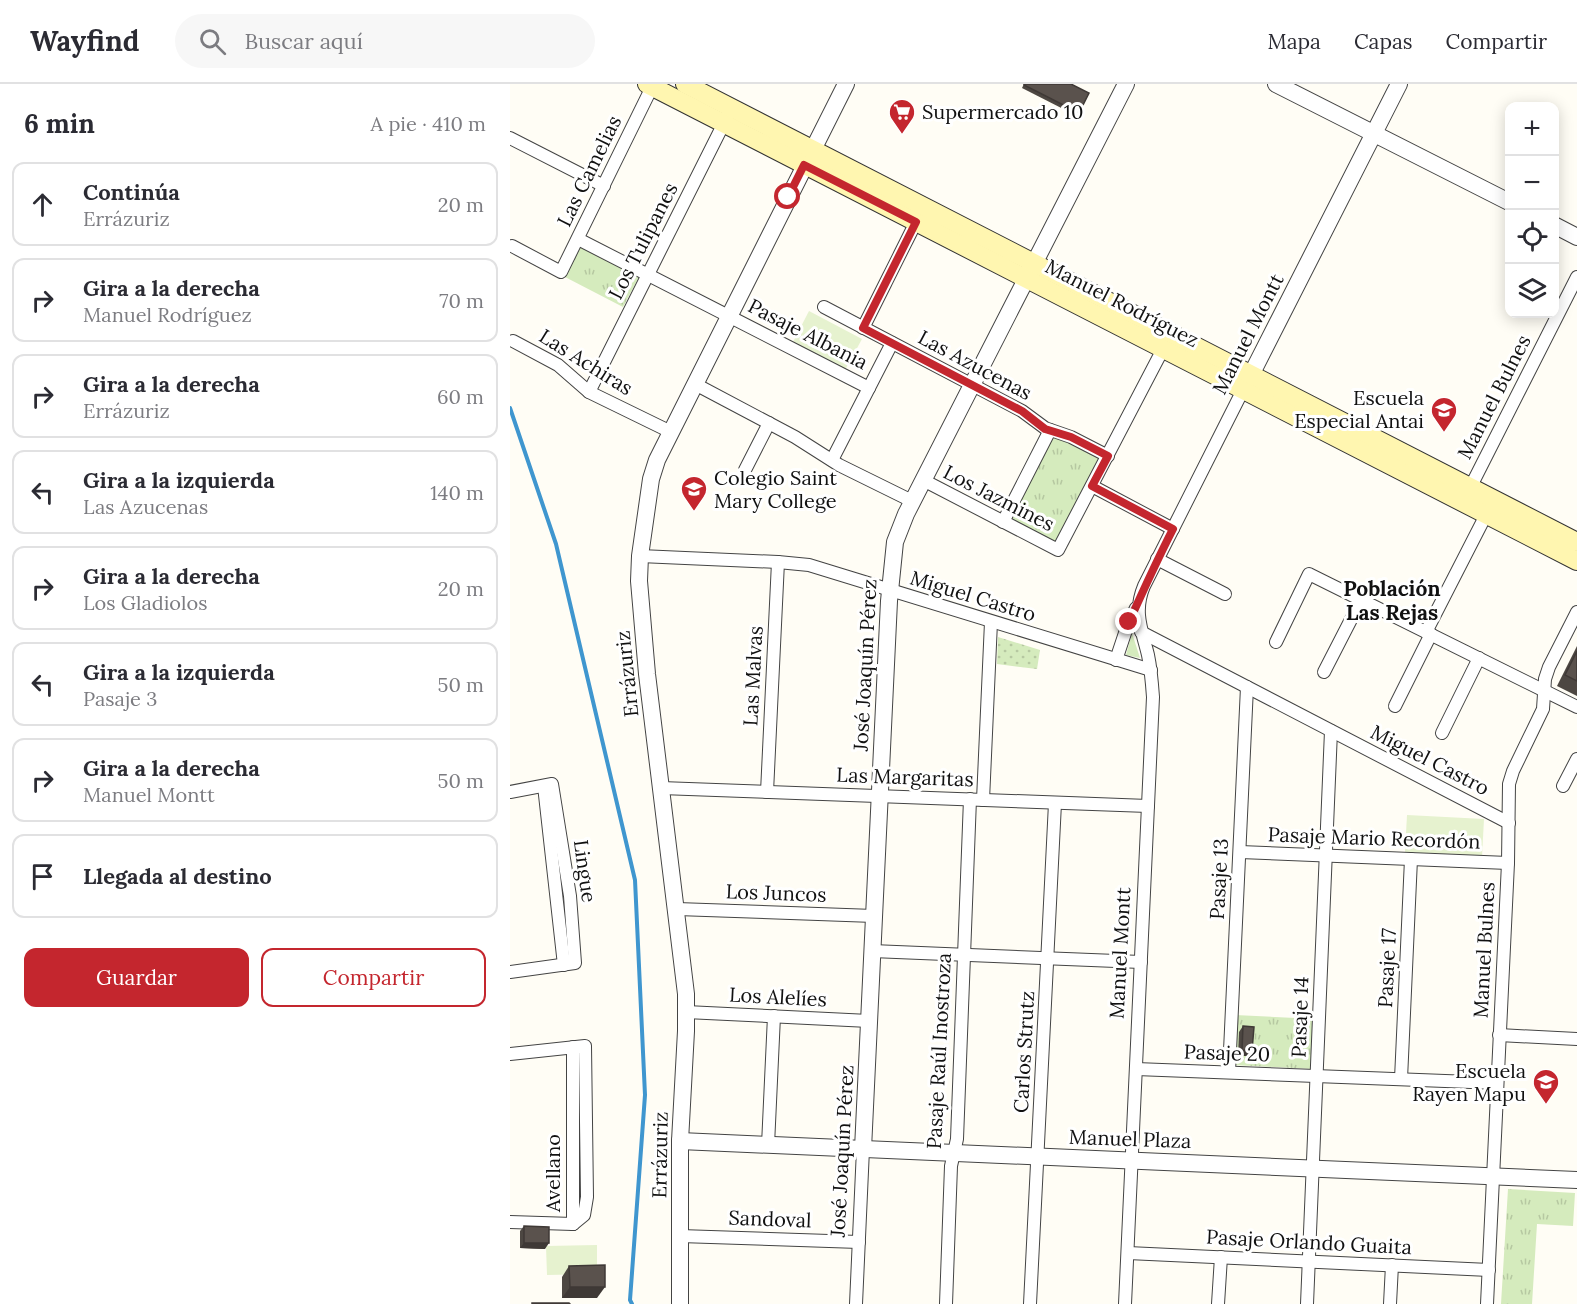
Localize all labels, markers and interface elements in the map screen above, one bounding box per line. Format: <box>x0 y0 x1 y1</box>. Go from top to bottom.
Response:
search box <box>175 14 595 68</box>
text: Wayfind <box>30 23 139 59</box>
icon: search <box>196 25 229 58</box>
text: Buscar aquí <box>244 27 363 55</box>
text: Mapa <box>1267 28 1321 55</box>
text: Capas <box>1354 28 1413 55</box>
text: Compartir <box>1446 28 1547 55</box>
supermarket icon: Supermercado 10 <box>887 97 917 135</box>
place label: Supermercado 10 <box>922 99 1083 124</box>
map controls <box>1505 102 1559 318</box>
button: + <box>1505 102 1559 156</box>
text: 6 min <box>24 107 95 140</box>
text: A pie · 410 m <box>371 111 486 136</box>
street label: Las Camelias <box>551 111 626 230</box>
button: − <box>1505 156 1559 210</box>
text: Continúa <box>83 178 180 206</box>
street label: Los Tulipanes <box>602 178 683 303</box>
route start <box>774 183 800 209</box>
icon: ahead <box>26 188 59 221</box>
text: 20 m <box>438 192 484 217</box>
text: Errázuriz <box>83 206 170 231</box>
button: locate <box>1505 210 1559 264</box>
street label: Manuel Rodríguez <box>1041 253 1203 352</box>
button: layers <box>1505 264 1559 318</box>
street label: Manuel Montt <box>1206 269 1289 398</box>
text: Gira a la derecha <box>83 274 260 302</box>
icon: right <box>26 284 59 317</box>
text: 70 m <box>439 288 484 313</box>
street label: Pasaje Albania <box>744 293 872 374</box>
text: Manuel Rodríguez <box>83 302 252 327</box>
street label: Las Achiras <box>535 323 638 400</box>
street label: Las Azucenas <box>914 324 1036 405</box>
street label: Manuel Bulnes <box>1451 330 1536 463</box>
text: Gira a la derecha <box>83 370 260 398</box>
icon: right <box>26 380 59 413</box>
text: 60 m <box>437 384 484 409</box>
place label: Escuela Especial Antai <box>1294 385 1424 433</box>
school or university icon: Escuela Especial Antai <box>1429 395 1459 433</box>
text: Errázuriz <box>83 398 170 423</box>
street label: Los Jazmines <box>940 459 1059 536</box>
place label: Colegio Saint Mary College <box>714 465 837 513</box>
text: Gira a la izquierda <box>83 466 275 494</box>
school or university icon: Colegio Saint Mary College <box>679 474 709 512</box>
icon: left <box>26 476 59 509</box>
text: 140 m <box>430 480 484 505</box>
text: Las Azucenas <box>83 494 208 519</box>
text: Gira a la derecha <box>83 562 260 590</box>
street label: Miguel Castro <box>907 565 1039 626</box>
icon: right <box>26 572 59 605</box>
district label: Población Las Rejas <box>1343 575 1441 626</box>
text: 20 m <box>438 576 484 601</box>
street label: José Joaquín Pérez <box>847 578 881 753</box>
text: Los Gladiolos <box>83 590 207 615</box>
route end <box>1115 608 1141 634</box>
street label: Las Malvas <box>737 625 768 727</box>
street label: Errázuriz <box>610 630 643 718</box>
text: Gira a la izquierda <box>83 658 275 686</box>
icon: left <box>26 668 59 701</box>
text: 50 m <box>438 672 484 697</box>
text: Pasaje 3 <box>83 686 157 711</box>
street label: Miguel Castro <box>1367 719 1494 800</box>
text: Gira a la derecha <box>83 754 260 782</box>
street label: Las Margaritas <box>836 762 974 791</box>
icon: right <box>26 764 59 797</box>
text: 50 m <box>438 768 484 793</box>
text: Manuel Montt <box>83 782 215 807</box>
street label: Pasaje Mario Recordón <box>1267 821 1481 854</box>
street label: Lingue <box>569 838 602 904</box>
street label: Pasaje 13 <box>1204 838 1233 920</box>
icon: arrive <box>26 860 59 893</box>
text: Llegada al destino <box>83 862 272 890</box>
street label: Los Juncos <box>725 878 827 907</box>
street label: Manuel Bulnes <box>1467 881 1500 1019</box>
street label: Manuel Montt <box>1104 886 1135 1019</box>
street label: Pasaje 17 <box>1372 928 1401 1008</box>
button: Guardar <box>24 948 249 1007</box>
button: Compartir <box>261 948 486 1007</box>
street label: Pasaje Raúl Inostroza <box>921 952 956 1150</box>
street label: Pasaje 14 <box>1286 976 1313 1058</box>
street label: Los Alelíes <box>729 981 827 1012</box>
street label: Carlos Strutz <box>1008 990 1039 1114</box>
street label: Pasaje 20 <box>1183 1039 1271 1066</box>
place label: Escuela Rayen Mapu <box>1412 1058 1526 1106</box>
street label: José Joaquín Pérez <box>824 1064 858 1239</box>
school or university icon: Escuela Rayen Mapu <box>1531 1067 1561 1105</box>
street label: Errázuriz <box>646 1111 673 1199</box>
street label: Manuel Plaza <box>1068 1124 1192 1153</box>
street label: Avellano <box>540 1134 565 1213</box>
street label: Sandoval <box>728 1205 812 1232</box>
street label: Pasaje Orlando Guaita <box>1206 1224 1413 1259</box>

